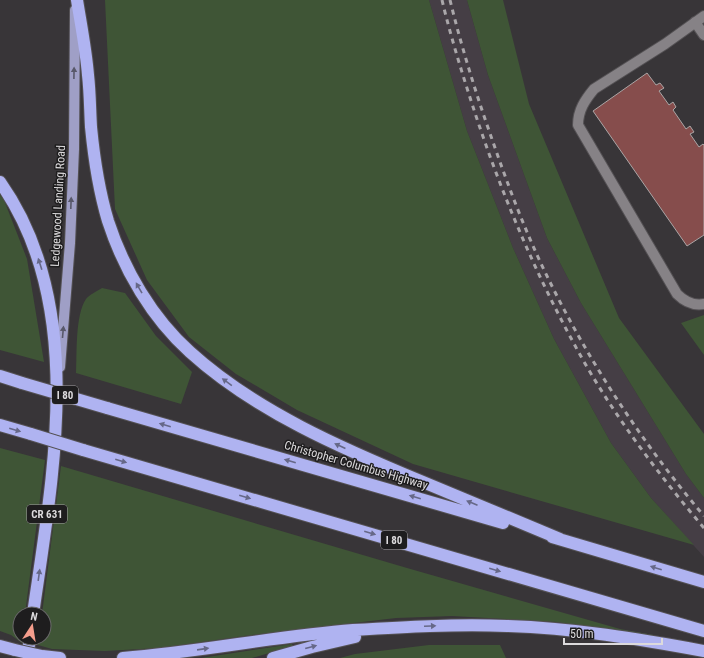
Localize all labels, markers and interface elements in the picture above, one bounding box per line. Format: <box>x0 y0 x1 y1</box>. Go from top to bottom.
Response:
one-way arrow <box>71 66 77 79</box>
street label: Ledgewood Landing Road <box>48 145 68 267</box>
one-way arrow <box>68 197 75 209</box>
one-way arrow <box>37 257 43 269</box>
one-way arrow <box>135 282 142 294</box>
one-way arrow <box>59 326 66 338</box>
one-way arrow <box>222 378 232 386</box>
road number: I 80 <box>52 386 78 404</box>
one-way arrow <box>159 422 171 428</box>
one-way arrow <box>10 427 22 433</box>
street label: Christopher Columbus Highway <box>283 438 429 492</box>
one-way arrow <box>334 443 346 449</box>
one-way arrow <box>115 458 127 464</box>
one-way arrow <box>284 458 296 464</box>
one-way arrow <box>240 494 252 500</box>
one-way arrow <box>409 494 421 500</box>
one-way arrow <box>466 499 478 505</box>
road number: CR 631 <box>27 505 67 523</box>
one-way arrow <box>365 530 377 536</box>
road number: I 80 <box>381 531 407 549</box>
one-way arrow <box>650 565 662 571</box>
one-way arrow <box>489 567 501 573</box>
one-way arrow <box>36 569 42 581</box>
north arrow <box>12 606 52 646</box>
text: N <box>29 610 39 624</box>
scale bar <box>564 620 662 646</box>
one-way arrow <box>424 622 436 629</box>
text: 50 m <box>570 627 594 641</box>
one-way arrow <box>305 644 317 650</box>
one-way arrow <box>197 646 209 652</box>

